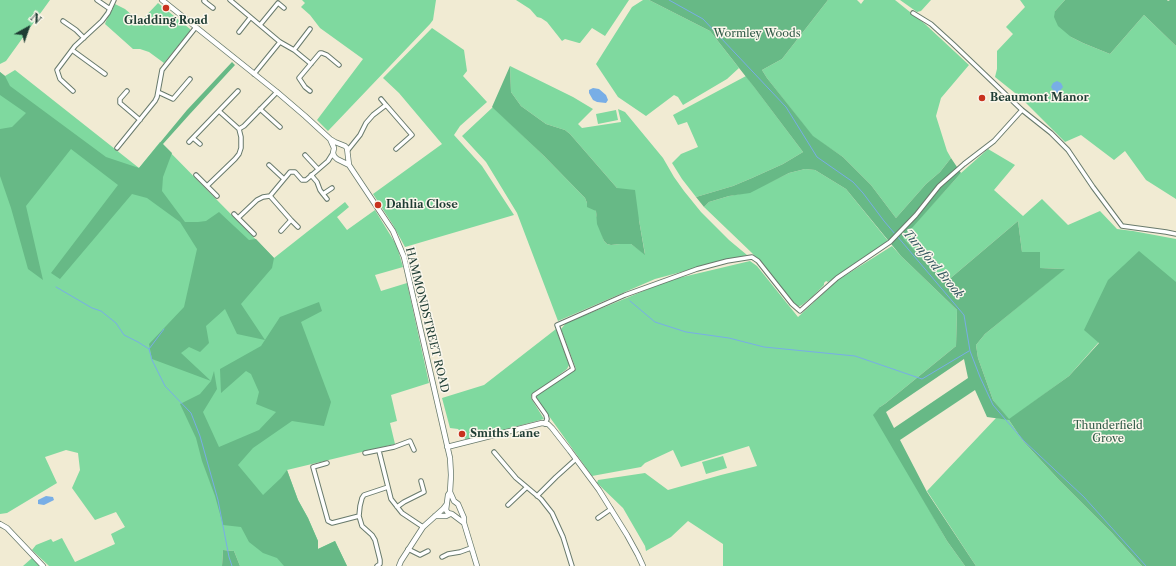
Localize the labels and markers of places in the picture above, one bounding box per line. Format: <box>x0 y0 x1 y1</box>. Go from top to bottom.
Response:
marker: Gladding Road <box>161 3 171 13</box>
place label: Gladding Road <box>124 14 208 28</box>
place label: Beaumont Manor <box>990 91 1089 105</box>
marker: Beaumont Manor <box>977 93 987 103</box>
place label: Dahlia Close <box>386 198 458 212</box>
marker: Dahlia Close <box>373 200 383 210</box>
place label: Smiths Lane <box>470 427 540 441</box>
marker: Smiths Lane <box>457 429 467 439</box>

